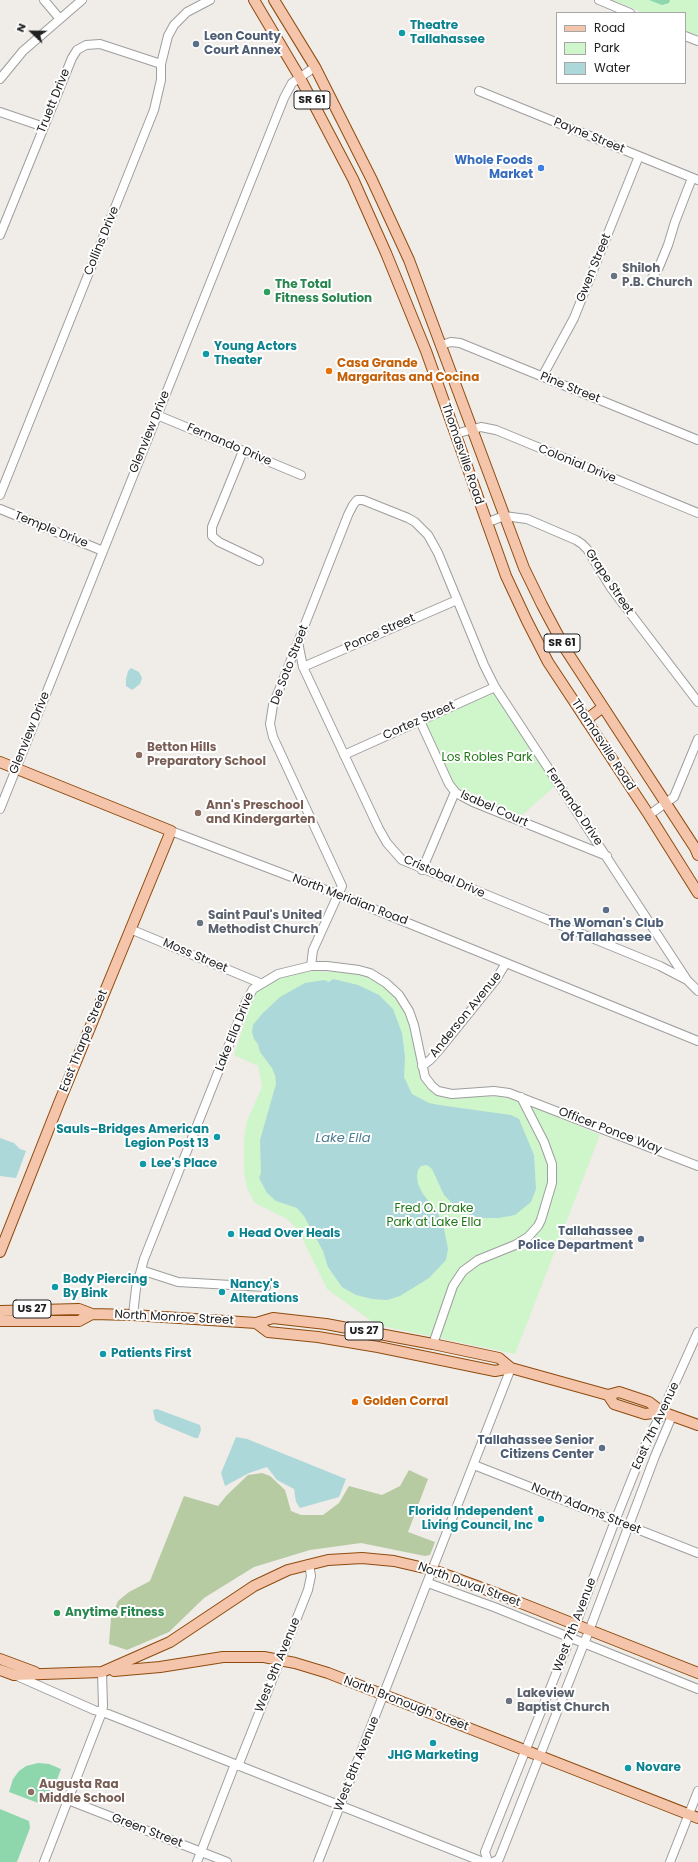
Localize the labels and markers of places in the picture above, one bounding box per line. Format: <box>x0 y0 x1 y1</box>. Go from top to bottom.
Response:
place label: Theatre Tallahassee <box>410 19 485 47</box>
marker: Theatre Tallahassee <box>397 28 407 38</box>
place label: Leon County Court Annex <box>204 30 281 58</box>
marker: Leon County Court Annex <box>191 39 201 49</box>
place label: Whole Foods Market <box>454 154 533 182</box>
marker: Whole Foods Market <box>536 163 546 173</box>
place label: Shiloh P.B. Church <box>622 262 693 290</box>
marker: Shiloh P.B. Church <box>609 271 619 281</box>
place label: The Total Fitness Solution <box>275 278 372 306</box>
marker: The Total Fitness Solution <box>262 287 272 297</box>
place label: Young Actors Theater <box>214 340 297 368</box>
marker: Young Actors Theater <box>201 349 211 359</box>
place label: Casa Grande Margaritas and Cocina <box>337 357 479 385</box>
marker: Casa Grande Margaritas and Cocina <box>324 366 334 376</box>
place label: Betton Hills Preparatory School <box>147 741 266 769</box>
marker: Betton Hills Preparatory School <box>134 750 144 760</box>
place label: Ann's Preschool and Kindergarten <box>206 799 315 827</box>
marker: Ann's Preschool and Kindergarten <box>193 808 203 818</box>
marker: The Woman's Club Of Tallahassee <box>601 905 611 915</box>
place label: Saint Paul's United Methodist Church <box>208 909 322 937</box>
place label: The Woman's Club Of Tallahassee <box>548 917 664 945</box>
marker: Saint Paul's United Methodist Church <box>195 918 205 928</box>
place label: Sauls–Bridges American Legion Post 13 <box>56 1123 209 1151</box>
marker: Sauls–Bridges American Legion Post 13 <box>212 1132 222 1142</box>
place label: Lee's Place <box>151 1157 217 1171</box>
marker: Lee's Place <box>138 1159 148 1169</box>
place label: Tallahassee Police Department <box>518 1225 633 1253</box>
place label: Head Over Heals <box>239 1227 341 1241</box>
marker: Head Over Heals <box>226 1229 236 1239</box>
marker: Tallahassee Police Department <box>636 1234 646 1244</box>
place label: Body Piercing By Bink <box>63 1273 147 1301</box>
place label: Nancy's Alterations <box>230 1278 299 1306</box>
marker: Body Piercing By Bink <box>50 1282 60 1292</box>
marker: Nancy's Alterations <box>217 1287 227 1297</box>
place label: Patients First <box>111 1347 191 1361</box>
marker: Patients First <box>98 1349 108 1359</box>
place label: Golden Corral <box>363 1395 448 1409</box>
marker: Golden Corral <box>350 1397 360 1407</box>
place label: Tallahassee Senior Citizens Center <box>477 1434 594 1462</box>
marker: Tallahassee Senior Citizens Center <box>597 1443 607 1453</box>
place label: Florida Independent Living Council, Inc <box>408 1505 533 1533</box>
marker: Florida Independent Living Council, Inc <box>536 1514 546 1524</box>
place label: Anytime Fitness <box>65 1606 164 1620</box>
marker: Anytime Fitness <box>52 1608 62 1618</box>
place label: Lakeview Baptist Church <box>517 1687 610 1715</box>
marker: Lakeview Baptist Church <box>504 1696 514 1706</box>
marker: JHG Marketing <box>428 1738 438 1748</box>
place label: JHG Marketing <box>387 1749 479 1763</box>
place label: Novare <box>636 1761 681 1775</box>
marker: Novare <box>623 1763 633 1773</box>
place label: Augusta Raa Middle School <box>39 1778 125 1806</box>
marker: Augusta Raa Middle School <box>26 1787 36 1797</box>

